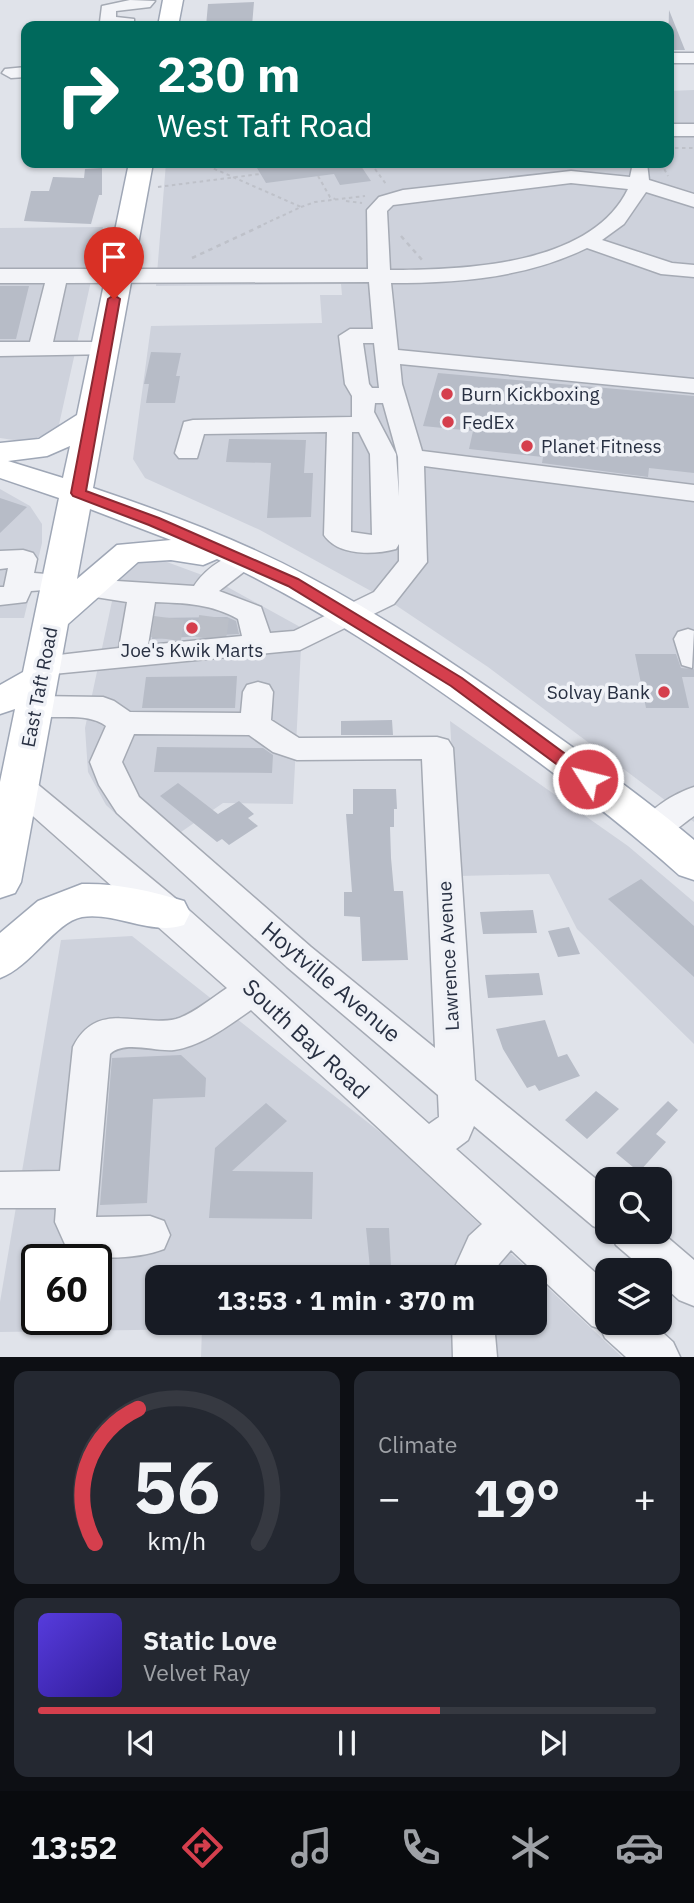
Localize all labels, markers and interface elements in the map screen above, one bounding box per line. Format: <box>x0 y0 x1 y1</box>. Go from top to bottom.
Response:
text: 230 m <box>157 42 301 105</box>
icon: right <box>42 49 133 140</box>
text: West Taft Road <box>157 104 373 146</box>
pin <box>84 227 144 299</box>
icon: arrive <box>95 238 133 276</box>
place label: Burn Kickboxing <box>461 382 599 406</box>
marker: Burn Kickboxing <box>439 386 455 402</box>
place label: FedEx <box>462 410 515 434</box>
marker: FedEx <box>440 414 456 430</box>
place label: Planet Fitness <box>541 434 662 458</box>
marker: Planet Fitness <box>519 438 535 454</box>
marker: Joe's Kwik Marts <box>184 620 200 636</box>
street label: East Taft Road <box>16 625 62 749</box>
place label: Joe's Kwik Marts <box>121 638 263 662</box>
place label: Solvay Bank <box>547 680 650 704</box>
marker: Solvay Bank <box>656 684 672 700</box>
position arrow <box>551 742 625 816</box>
street label: Lawrence Avenue <box>432 880 464 1032</box>
street label: Hoytville Avenue <box>256 914 408 1048</box>
street label: South Bay Road <box>237 972 376 1105</box>
map controls <box>595 1167 672 1335</box>
button: search <box>595 1167 672 1244</box>
speed limit sign: 60 <box>21 1244 112 1335</box>
button: layers <box>595 1258 672 1335</box>
text: 13:53 · 1 min · 370 m <box>217 1283 475 1317</box>
text: Climate <box>378 1429 457 1459</box>
text: 56 <box>133 1439 221 1534</box>
text: 19° <box>474 1464 560 1531</box>
text: − <box>378 1473 401 1522</box>
text: + <box>633 1473 656 1522</box>
text: km/h <box>148 1524 206 1557</box>
text: Static Love <box>143 1623 277 1657</box>
text: Velvet Ray <box>143 1657 250 1687</box>
icon: previous <box>122 1724 160 1762</box>
icon: pause <box>328 1724 366 1762</box>
icon: next <box>534 1724 572 1762</box>
icon: directions <box>178 1823 227 1872</box>
icon: music <box>287 1823 336 1872</box>
icon: phone <box>396 1823 445 1872</box>
icon: climate <box>506 1823 555 1872</box>
icon: car <box>615 1823 664 1872</box>
text: 13:52 <box>30 1826 118 1868</box>

